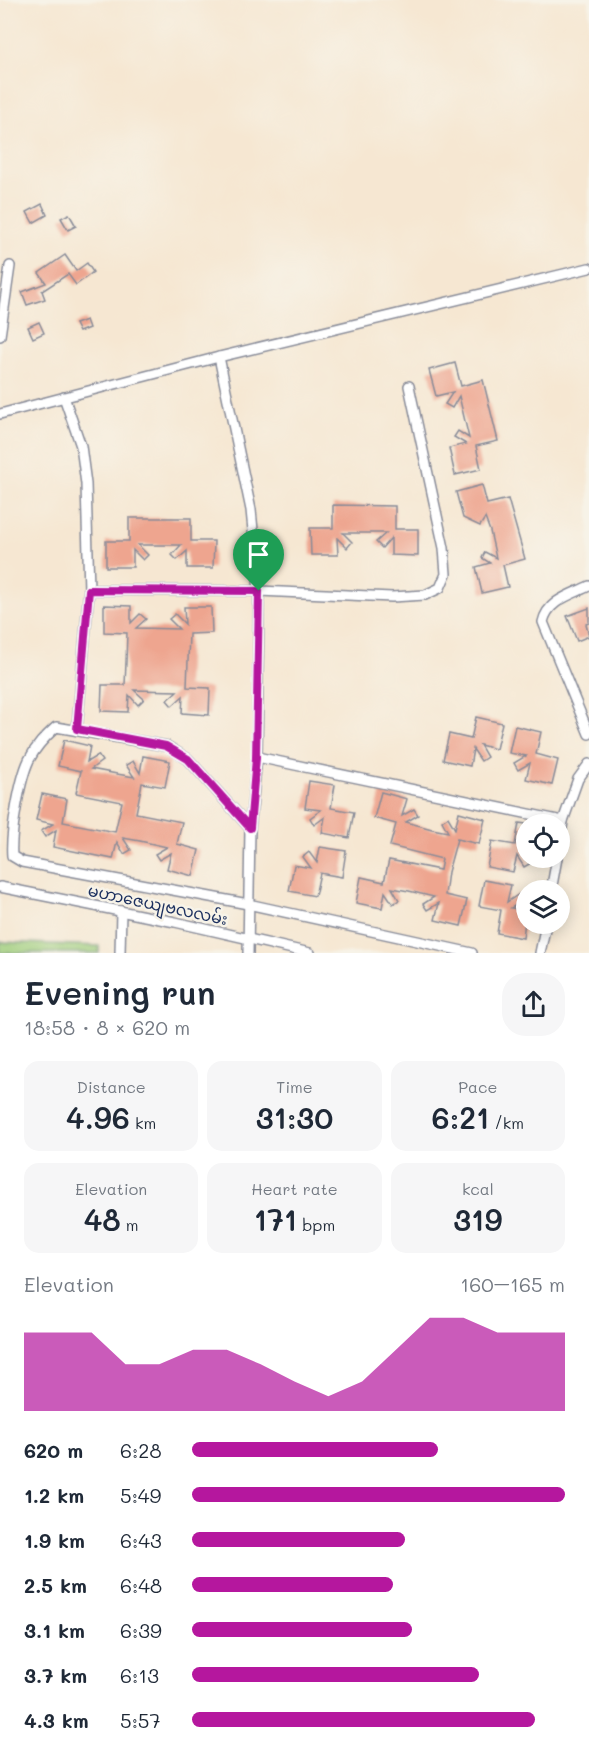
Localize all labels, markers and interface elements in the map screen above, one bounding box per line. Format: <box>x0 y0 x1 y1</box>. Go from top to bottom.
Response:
pin <box>233 529 284 591</box>
icon: arrive <box>242 538 275 571</box>
map controls <box>516 814 570 934</box>
button: locate <box>516 814 570 868</box>
street label: မဟာဇေယျဗလလမ်း <box>85 879 230 933</box>
button: layers <box>516 880 570 934</box>
text: Evening run <box>24 970 216 1013</box>
button: share <box>502 973 565 1036</box>
text: 18:58 · 8 × 620 m <box>24 1014 190 1040</box>
text: Distance <box>77 1076 146 1097</box>
text: Time <box>276 1076 313 1097</box>
text: Pace <box>458 1076 497 1097</box>
text: 4.96 <box>66 1097 130 1137</box>
text: 31:30 <box>256 1097 333 1137</box>
text: 6:21 <box>432 1097 489 1137</box>
text: km <box>130 1112 156 1133</box>
text: /km <box>489 1112 524 1133</box>
text: Elevation <box>75 1178 147 1199</box>
text: Heart rate <box>251 1178 338 1199</box>
text: kcal <box>462 1178 494 1199</box>
text: 48 <box>84 1199 121 1239</box>
text: 171 <box>254 1199 297 1239</box>
text: 319 <box>453 1199 502 1239</box>
text: m <box>121 1214 139 1235</box>
text: bpm <box>297 1214 335 1235</box>
text: Elevation <box>24 1271 114 1297</box>
text: 160–165 m <box>460 1271 565 1297</box>
text: 620 m <box>24 1437 83 1463</box>
text: 6:28 <box>120 1437 162 1463</box>
text: 1.2 km <box>24 1482 84 1508</box>
text: 5:49 <box>120 1482 161 1508</box>
text: 1.9 km <box>24 1527 85 1553</box>
text: 6:43 <box>120 1527 162 1553</box>
text: 2.5 km <box>24 1572 87 1598</box>
text: 6:48 <box>120 1572 162 1598</box>
text: 3.1 km <box>24 1617 85 1643</box>
text: 6:39 <box>120 1617 162 1643</box>
text: 3.7 km <box>24 1662 87 1688</box>
text: 6:13 <box>120 1662 159 1688</box>
text: 4.3 km <box>24 1707 89 1733</box>
text: 5:57 <box>120 1707 161 1733</box>

